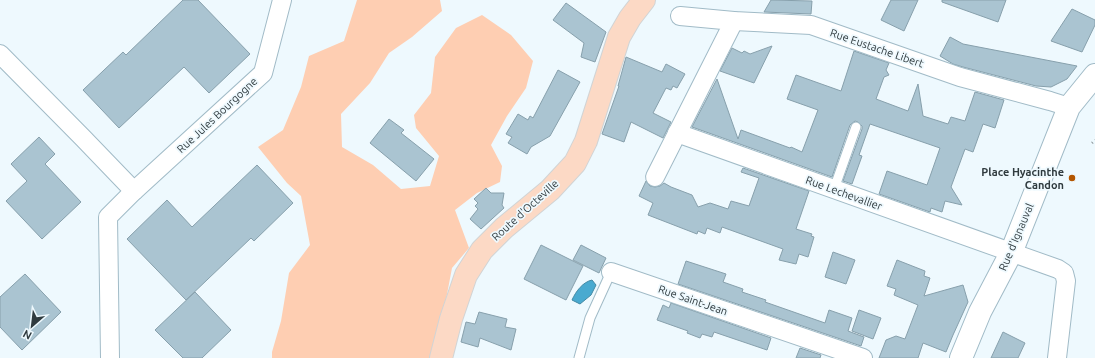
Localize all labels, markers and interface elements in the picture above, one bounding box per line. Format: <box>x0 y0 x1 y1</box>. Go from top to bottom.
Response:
street label: Rue Eustache Libert <box>829 26 926 70</box>
street label: Rue Jules Bourgogne <box>175 75 259 155</box>
place label: Place Hyacinthe Candon <box>981 166 1064 191</box>
marker: Place Hyacinthe Candon <box>1067 173 1077 183</box>
street label: Rue Lechevallier <box>804 174 885 213</box>
street label: Route d'Octeville <box>489 177 561 243</box>
street label: Rue d'Ignauval <box>996 201 1036 273</box>
street label: Rue Saint-Jean <box>657 283 729 317</box>
north arrow <box>12 306 52 346</box>
text: N <box>21 328 34 342</box>

